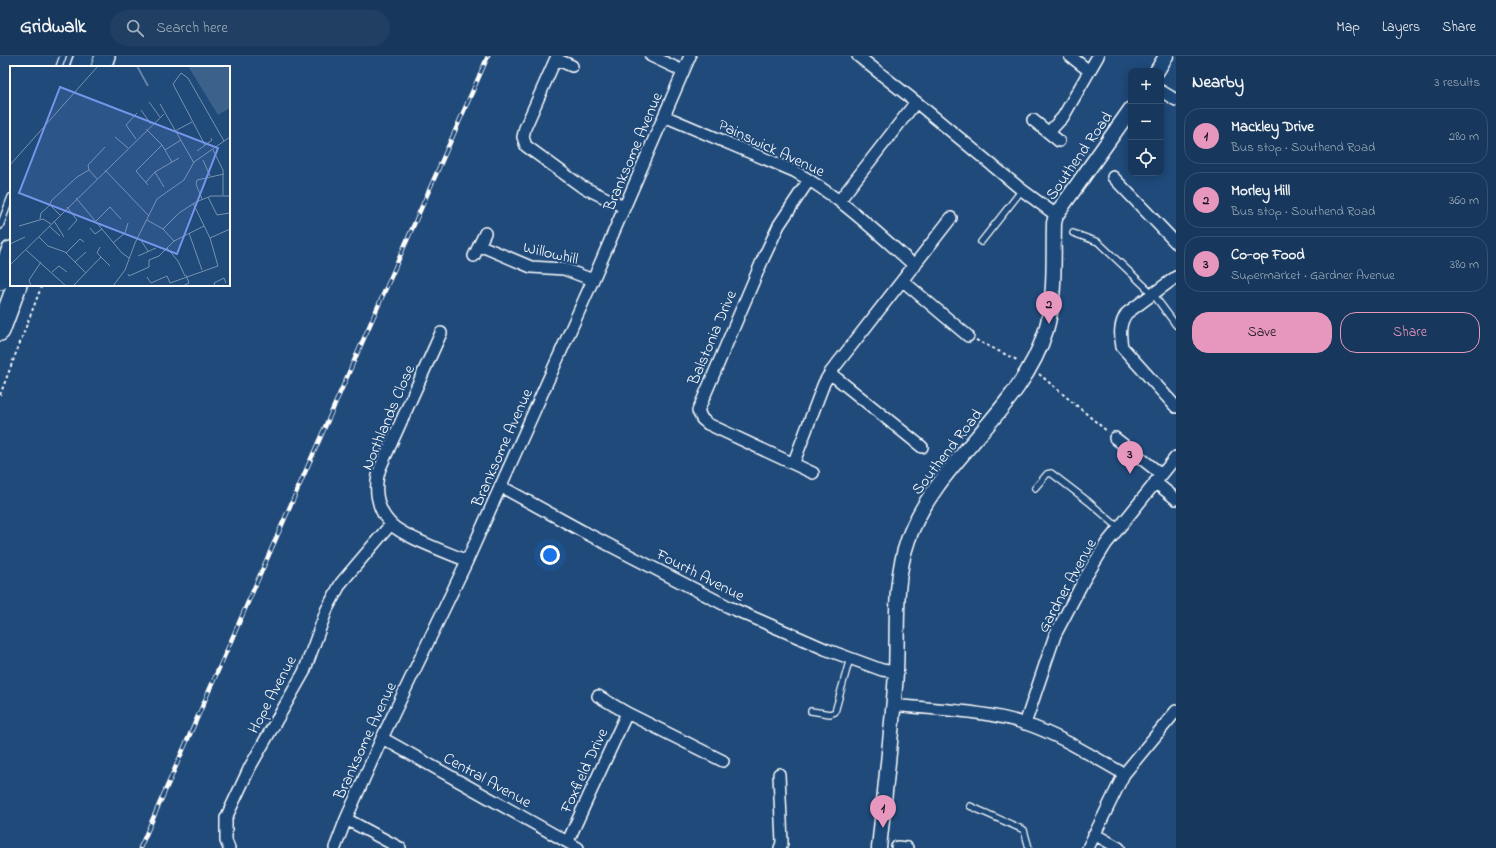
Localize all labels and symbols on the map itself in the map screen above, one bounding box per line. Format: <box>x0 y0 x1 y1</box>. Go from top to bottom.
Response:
inset map <box>10 66 230 286</box>
street label: Branksome Avenue <box>598 88 670 216</box>
street label: Southend Road <box>1040 107 1119 205</box>
street label: Painswick Avenue <box>714 114 829 184</box>
street label: Willowhill <box>521 236 581 272</box>
street label: Balstonia Drive <box>682 286 744 390</box>
pin: 2 <box>1036 291 1062 324</box>
street label: Northlands Close <box>356 361 422 474</box>
street label: Branksome Avenue <box>466 384 540 512</box>
street label: Southend Road <box>906 404 989 500</box>
pin: 3 <box>1117 441 1143 474</box>
street label: Gardner Avenue <box>1032 534 1104 637</box>
street label: Fourth Avenue <box>651 543 749 609</box>
your location <box>540 545 560 565</box>
street label: Hope Avenue <box>242 651 304 738</box>
street label: Branksome Avenue <box>328 677 404 804</box>
street label: Foxfield Drive <box>554 724 615 818</box>
street label: Central Avenue <box>439 747 536 815</box>
pin: 1 <box>870 795 896 828</box>

